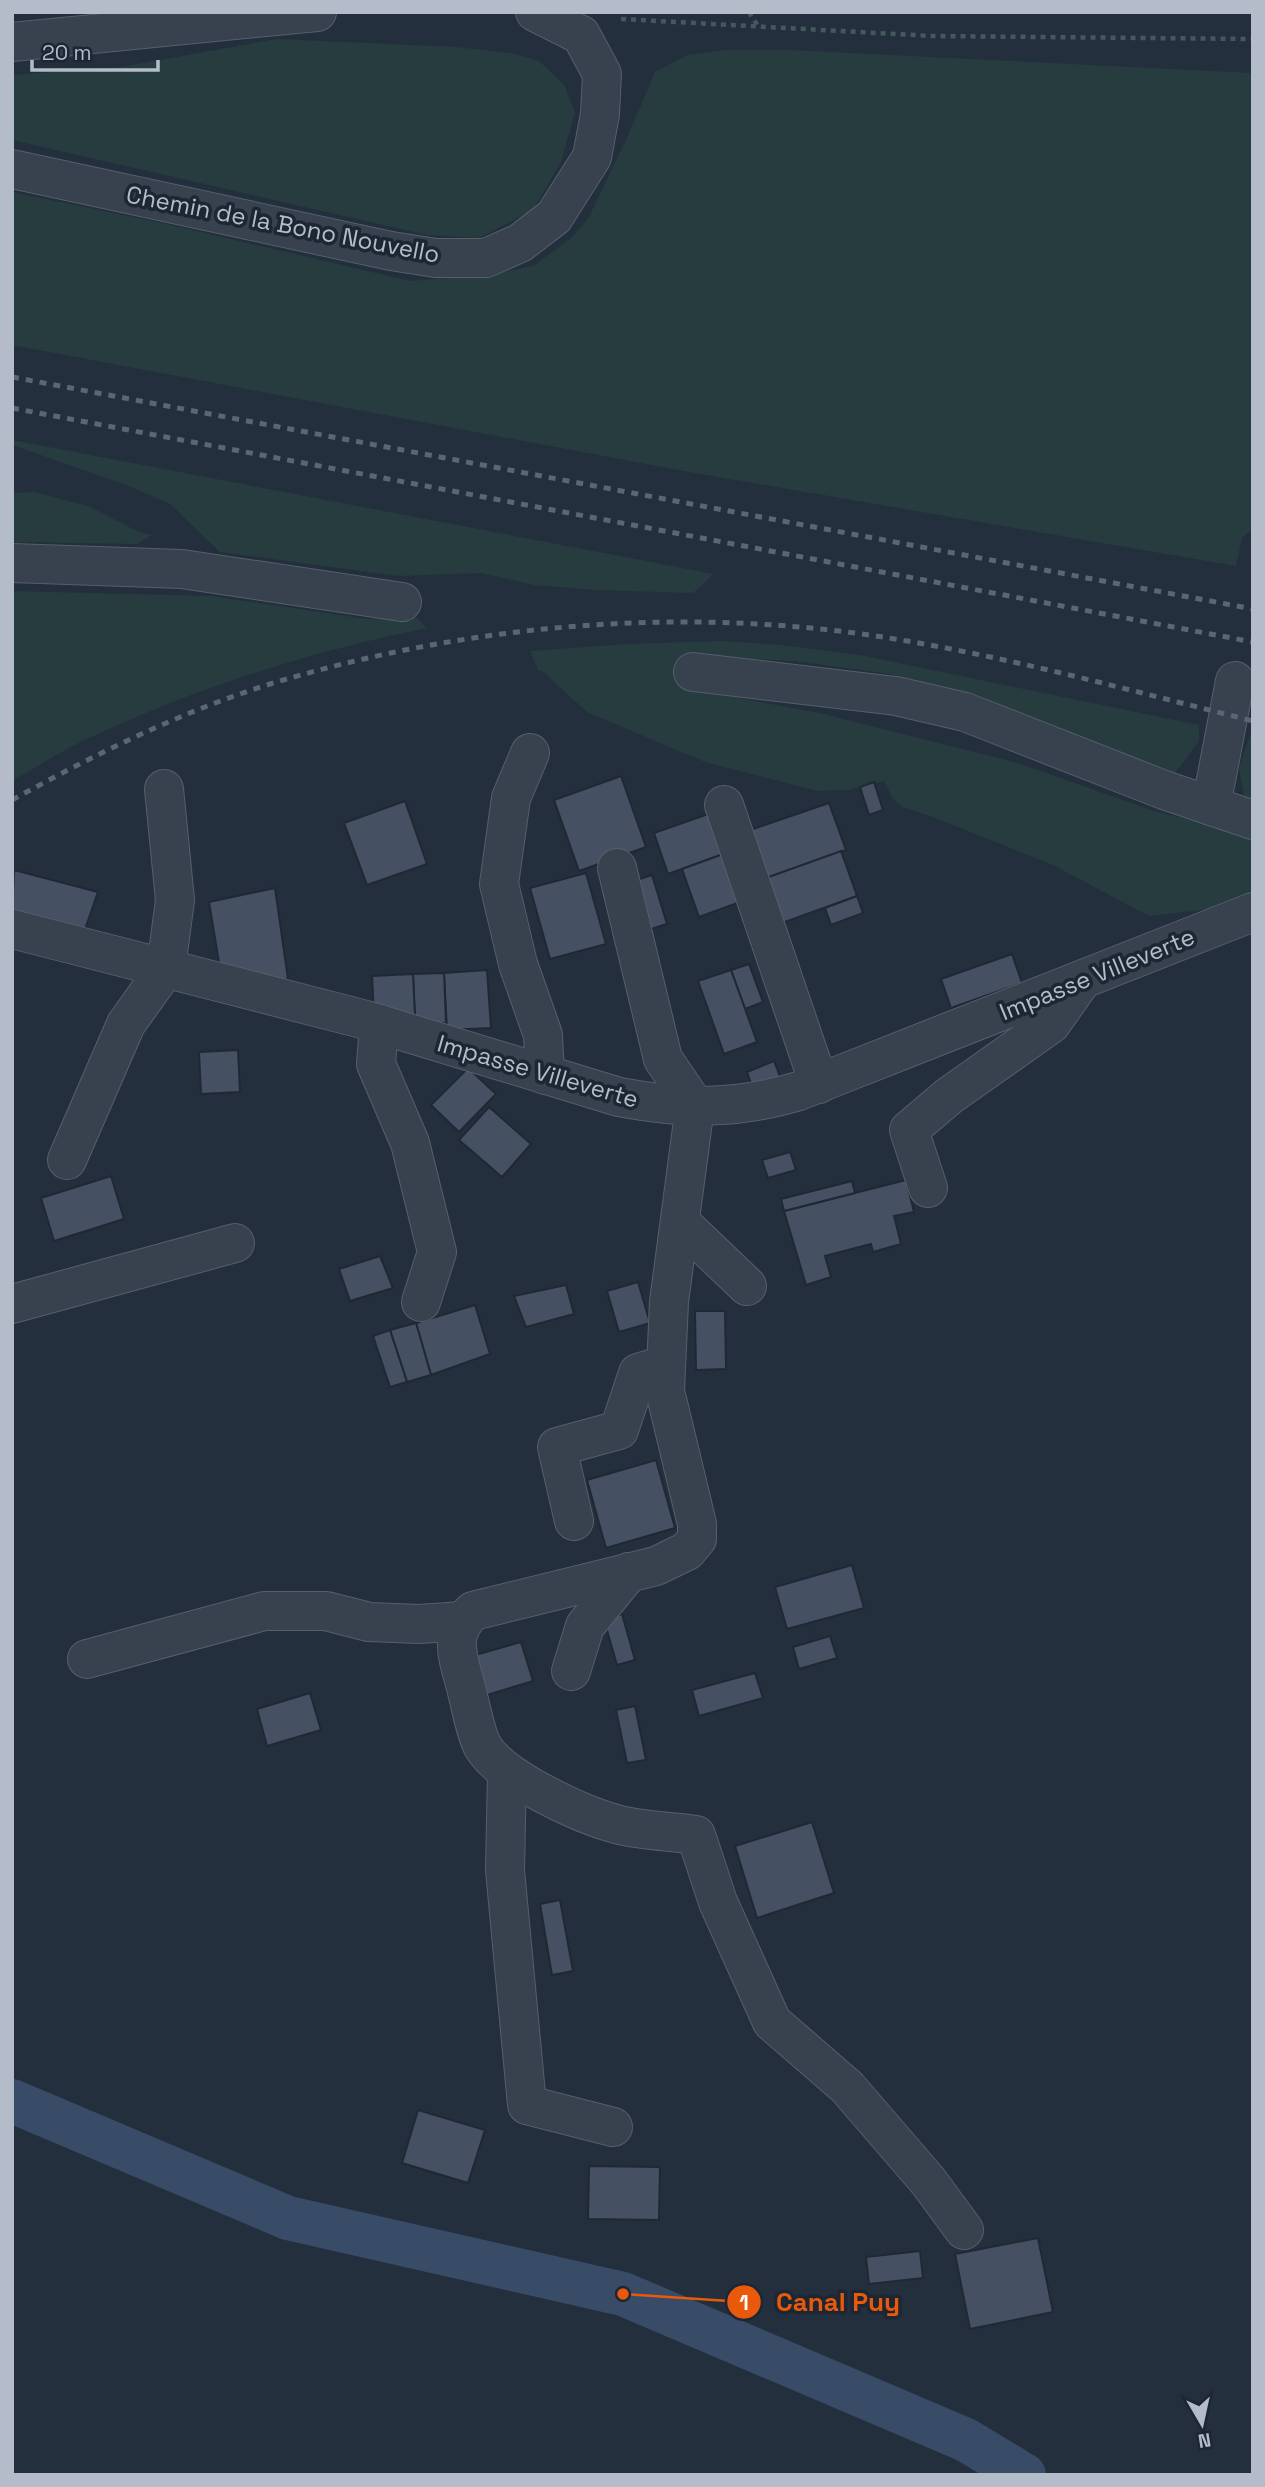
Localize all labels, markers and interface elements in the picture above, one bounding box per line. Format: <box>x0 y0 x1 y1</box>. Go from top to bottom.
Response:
scale bar <box>32 28 158 72</box>
text: 20 m <box>42 39 92 66</box>
street label: Chemin de la Bono Nouvello <box>124 178 442 270</box>
street label: Impasse Villeverte <box>995 921 1199 1027</box>
street label: Impasse Villeverte <box>434 1027 642 1115</box>
callout: Canal Puy <box>727 2279 914 2326</box>
text: Canal Puy <box>776 2285 900 2319</box>
text: 1 <box>739 2289 749 2316</box>
north arrow <box>1167 2389 1237 2459</box>
text: N <box>1196 2427 1213 2454</box>

